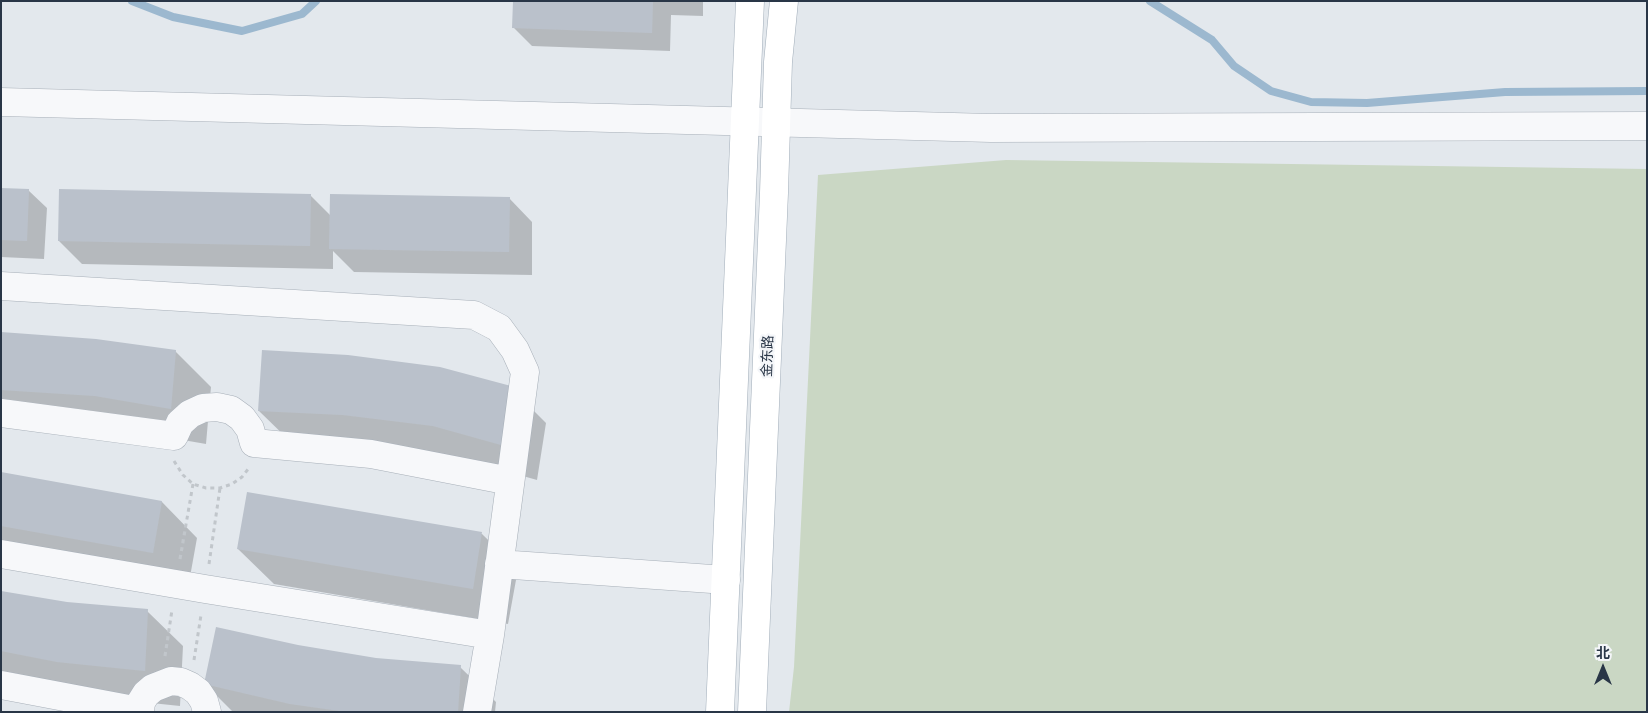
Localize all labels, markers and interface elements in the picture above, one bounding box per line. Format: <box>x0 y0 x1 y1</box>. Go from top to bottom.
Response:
street label: 金东路 <box>759 335 777 377</box>
north arrow <box>1578 643 1628 693</box>
text: 北 <box>1596 643 1610 662</box>

